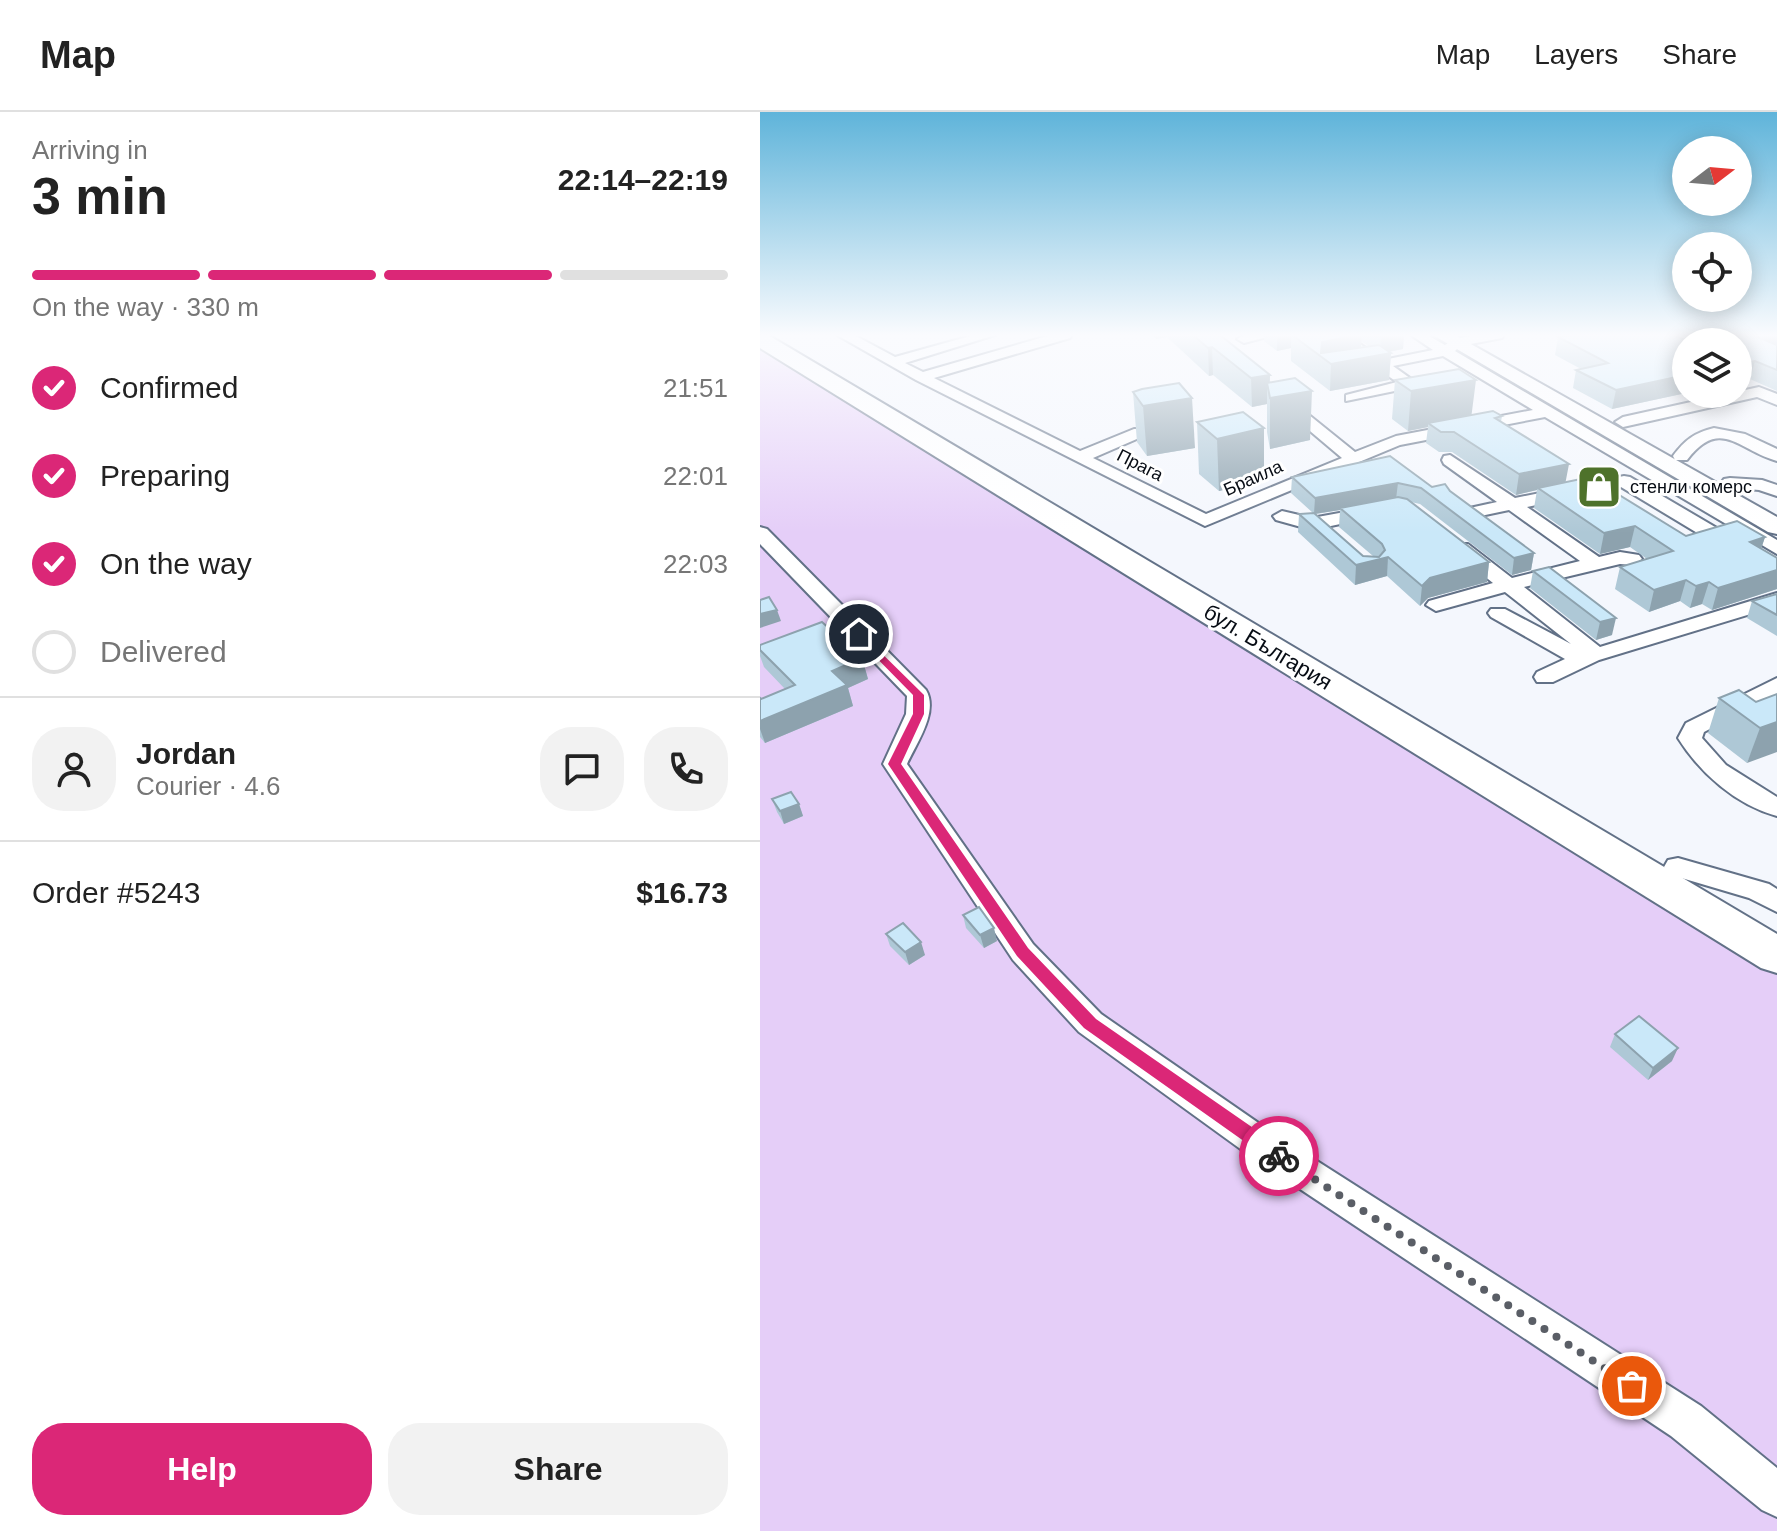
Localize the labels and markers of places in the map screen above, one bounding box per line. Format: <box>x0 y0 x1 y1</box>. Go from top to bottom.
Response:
shop icon: стенли комерс <box>1575 463 1623 511</box>
place label: стенли комерс <box>1630 477 1752 497</box>
pin <box>825 600 893 668</box>
pin <box>1598 1352 1666 1420</box>

